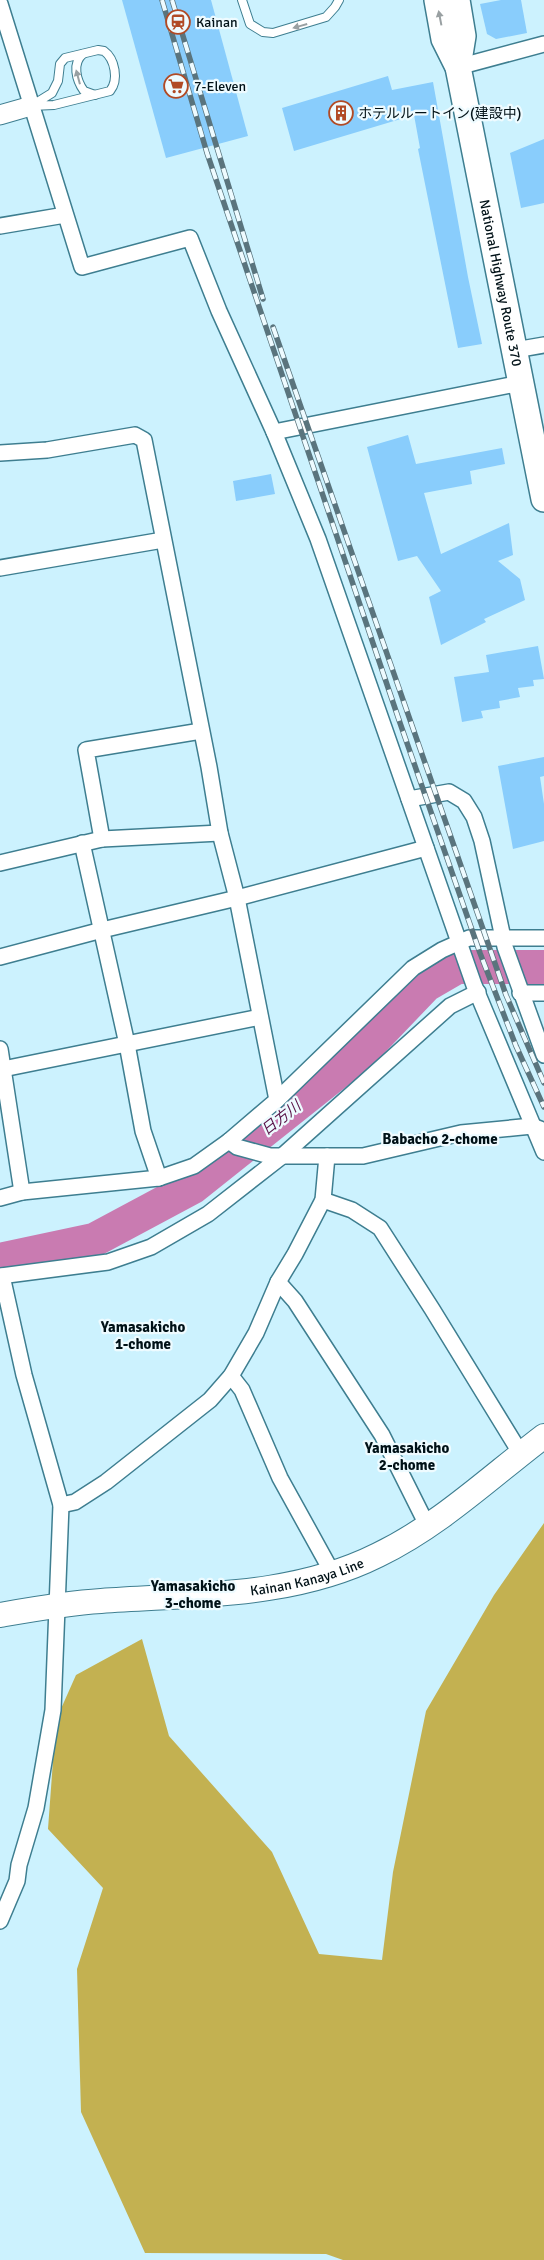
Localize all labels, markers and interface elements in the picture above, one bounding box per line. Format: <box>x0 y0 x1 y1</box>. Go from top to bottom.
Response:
station icon: Kainan <box>165 9 191 35</box>
one-way arrow <box>436 9 444 25</box>
place label: Kainan <box>196 14 238 31</box>
one-way arrow <box>293 22 308 30</box>
one-way arrow <box>74 70 82 85</box>
supermarket icon: 7-Eleven <box>163 73 189 99</box>
place label: 7-Eleven <box>194 78 246 95</box>
building icon: ホテルルートイン(建設中) <box>328 100 354 126</box>
place label: ホテルルートイン(建設中) <box>358 105 521 122</box>
street label: National Highway Route 370 <box>476 198 526 368</box>
water label: 日方川 <box>258 1096 306 1139</box>
district label: Babacho 2-chome <box>382 1130 498 1148</box>
district label: Yamasakicho 1-chome <box>100 1318 185 1353</box>
district label: Yamasakicho 2-chome <box>364 1439 449 1474</box>
street label: Kainan Kanaya Line <box>249 1554 366 1599</box>
district label: Yamasakicho 3-chome <box>150 1577 235 1612</box>

